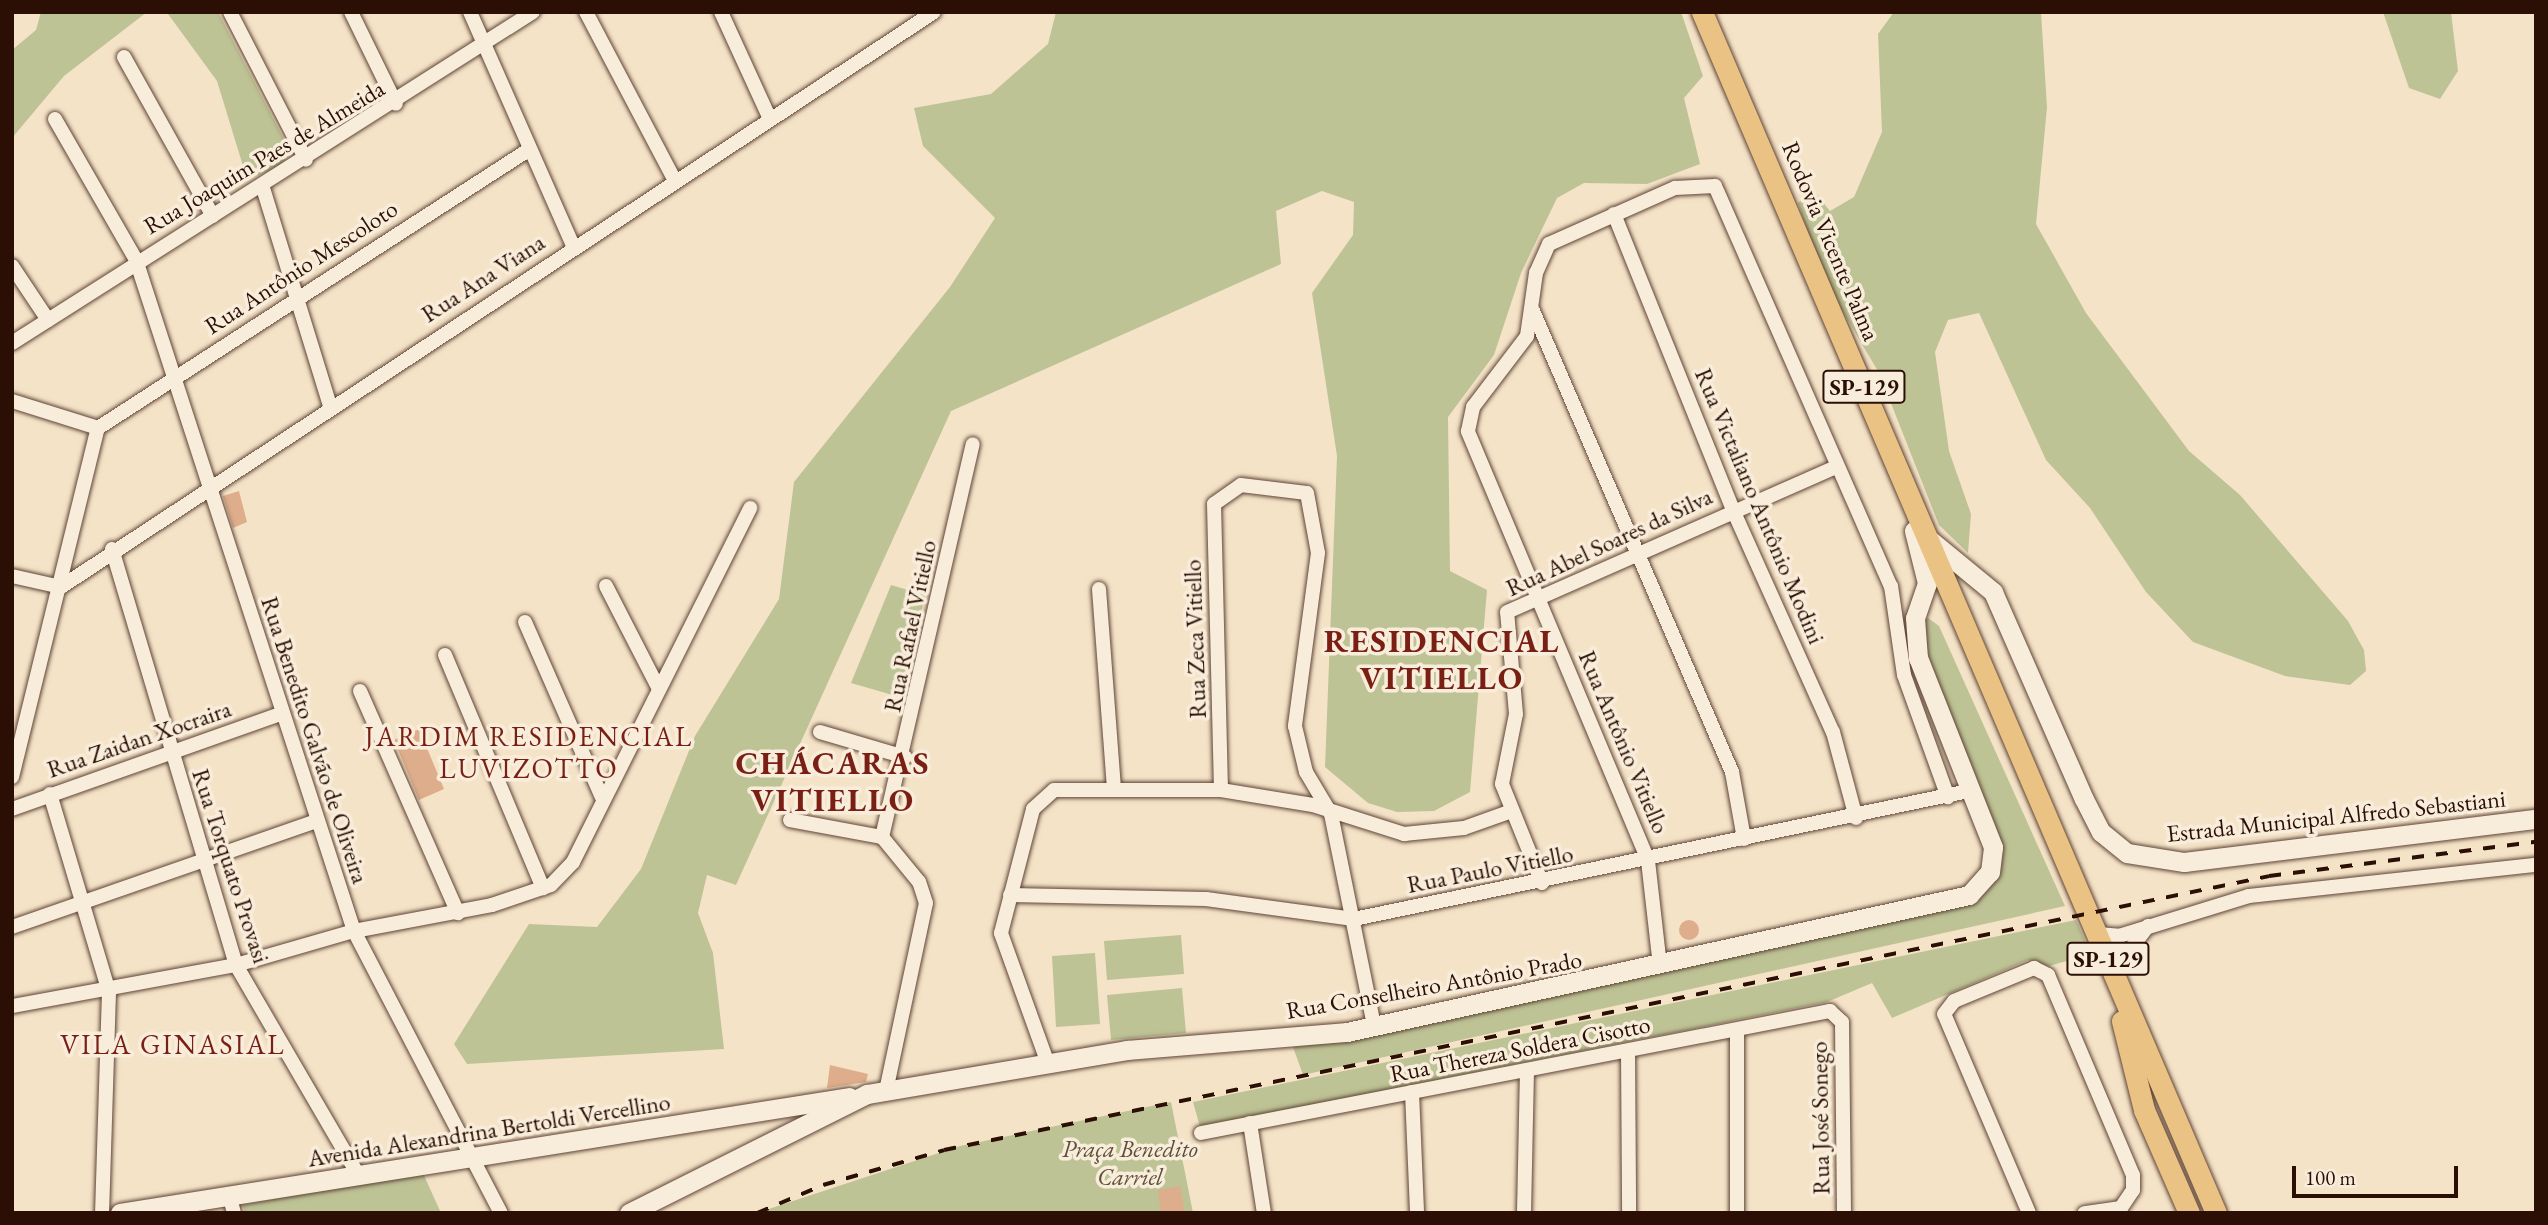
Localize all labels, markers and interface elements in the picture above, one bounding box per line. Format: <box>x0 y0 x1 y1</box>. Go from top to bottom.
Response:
street label: Rua Joaquim Paes de Almeida <box>138 74 390 240</box>
street label: Rodovia Vicente Palma <box>1776 137 1886 345</box>
street label: Rua Antônio Mescoloto <box>199 194 403 340</box>
street label: Rua Ana Viana <box>416 227 550 329</box>
street label: Rua Victaliano Antônio Modini <box>1689 364 1831 648</box>
road number: SP-129 <box>1822 368 1906 406</box>
street label: Rua Abel Soares da Silva <box>1501 482 1717 602</box>
street label: Rua Rafael Vitiello <box>878 537 942 715</box>
street label: Rua Zeca Vitiello <box>1178 559 1212 719</box>
street label: Rua Benedito Galvão de Oliveira <box>255 593 375 887</box>
district label: RESIDENCIAL VITIELLO <box>1325 623 1559 698</box>
street label: Rua Antônio Vitiello <box>1572 646 1676 838</box>
street label: Rua Zaidan Xocraira <box>43 694 235 784</box>
district label: JARDIM RESIDENCIAL LUVIZOTTO <box>367 719 691 785</box>
district label: CHÁCARAS VITIELLO <box>736 745 930 820</box>
street label: Rua Torquato Provasi <box>186 765 276 967</box>
street label: Estrada Municipal Alfredo Sebastiani <box>2165 784 2507 848</box>
street label: Rua Paulo Vitiello <box>1405 839 1575 899</box>
road number: SP-129 <box>2066 940 2150 978</box>
street label: Rua Conselheiro Antônio Prado <box>1284 945 1584 1025</box>
street label: Rua Thereza Soldera Cisotto <box>1387 1010 1653 1088</box>
district label: VILA GINASIAL <box>62 1027 284 1061</box>
street label: Rua José Sonego <box>1804 1041 1836 1195</box>
street label: Avenida Alexandrina Bertoldi Vercellino <box>306 1087 672 1173</box>
park label: Praça Benedito Carriel <box>1062 1135 1198 1191</box>
scale bar <box>2296 1152 2462 1196</box>
text: 100 m <box>2305 1164 2356 1191</box>

